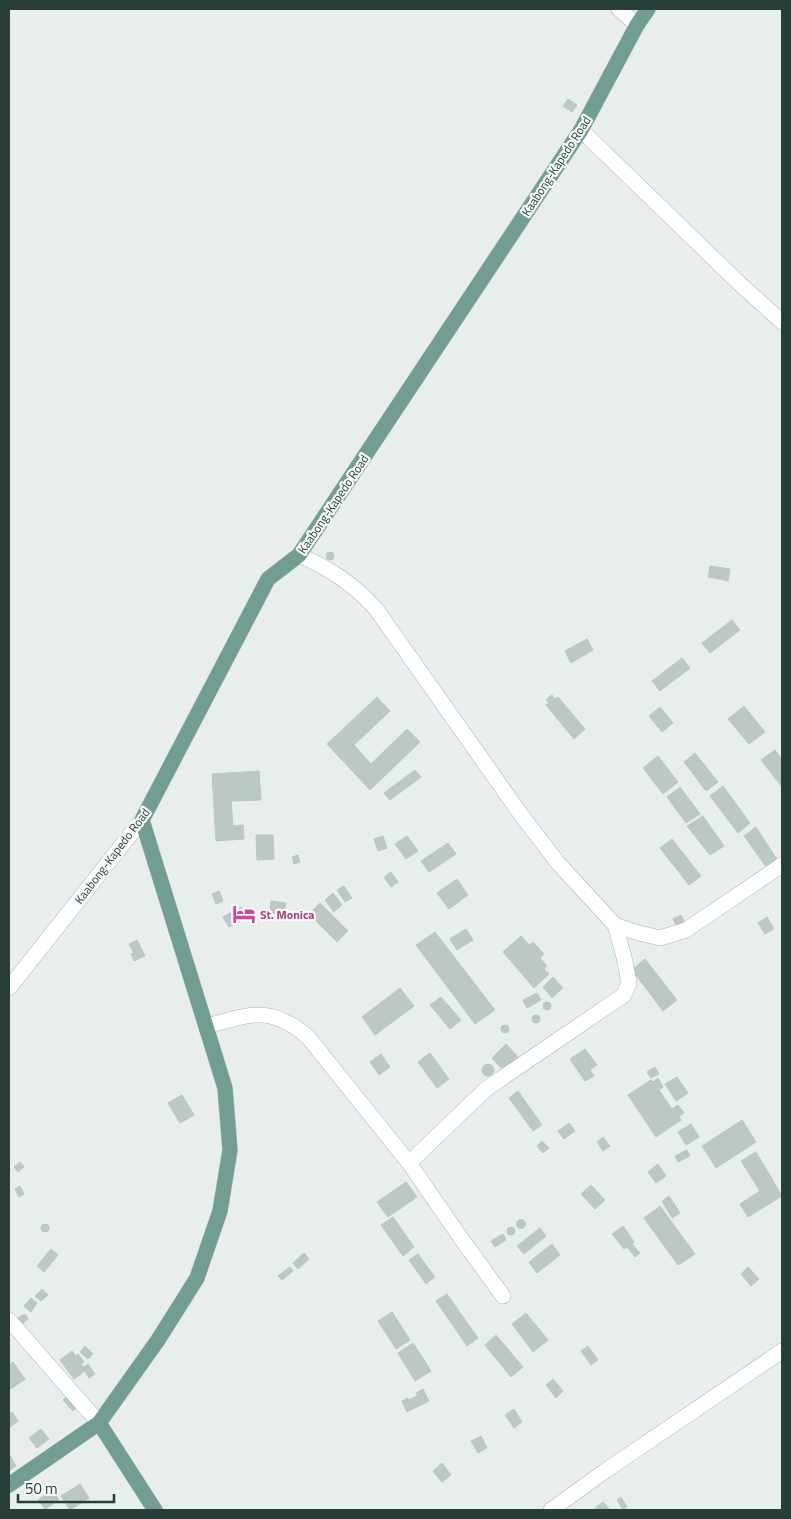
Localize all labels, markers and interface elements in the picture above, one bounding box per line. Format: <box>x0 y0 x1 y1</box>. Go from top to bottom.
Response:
street label: Kaabong-Kapedo Road <box>517 112 595 220</box>
street label: Kaabong-Kapedo Road <box>293 451 373 557</box>
street label: Kaabong-Kapedo Road <box>70 804 154 908</box>
hotel icon: St. Monica <box>231 901 257 927</box>
place label: St. Monica <box>260 905 314 924</box>
scale bar <box>18 1472 114 1504</box>
text: 50 m <box>25 1477 58 1500</box>

